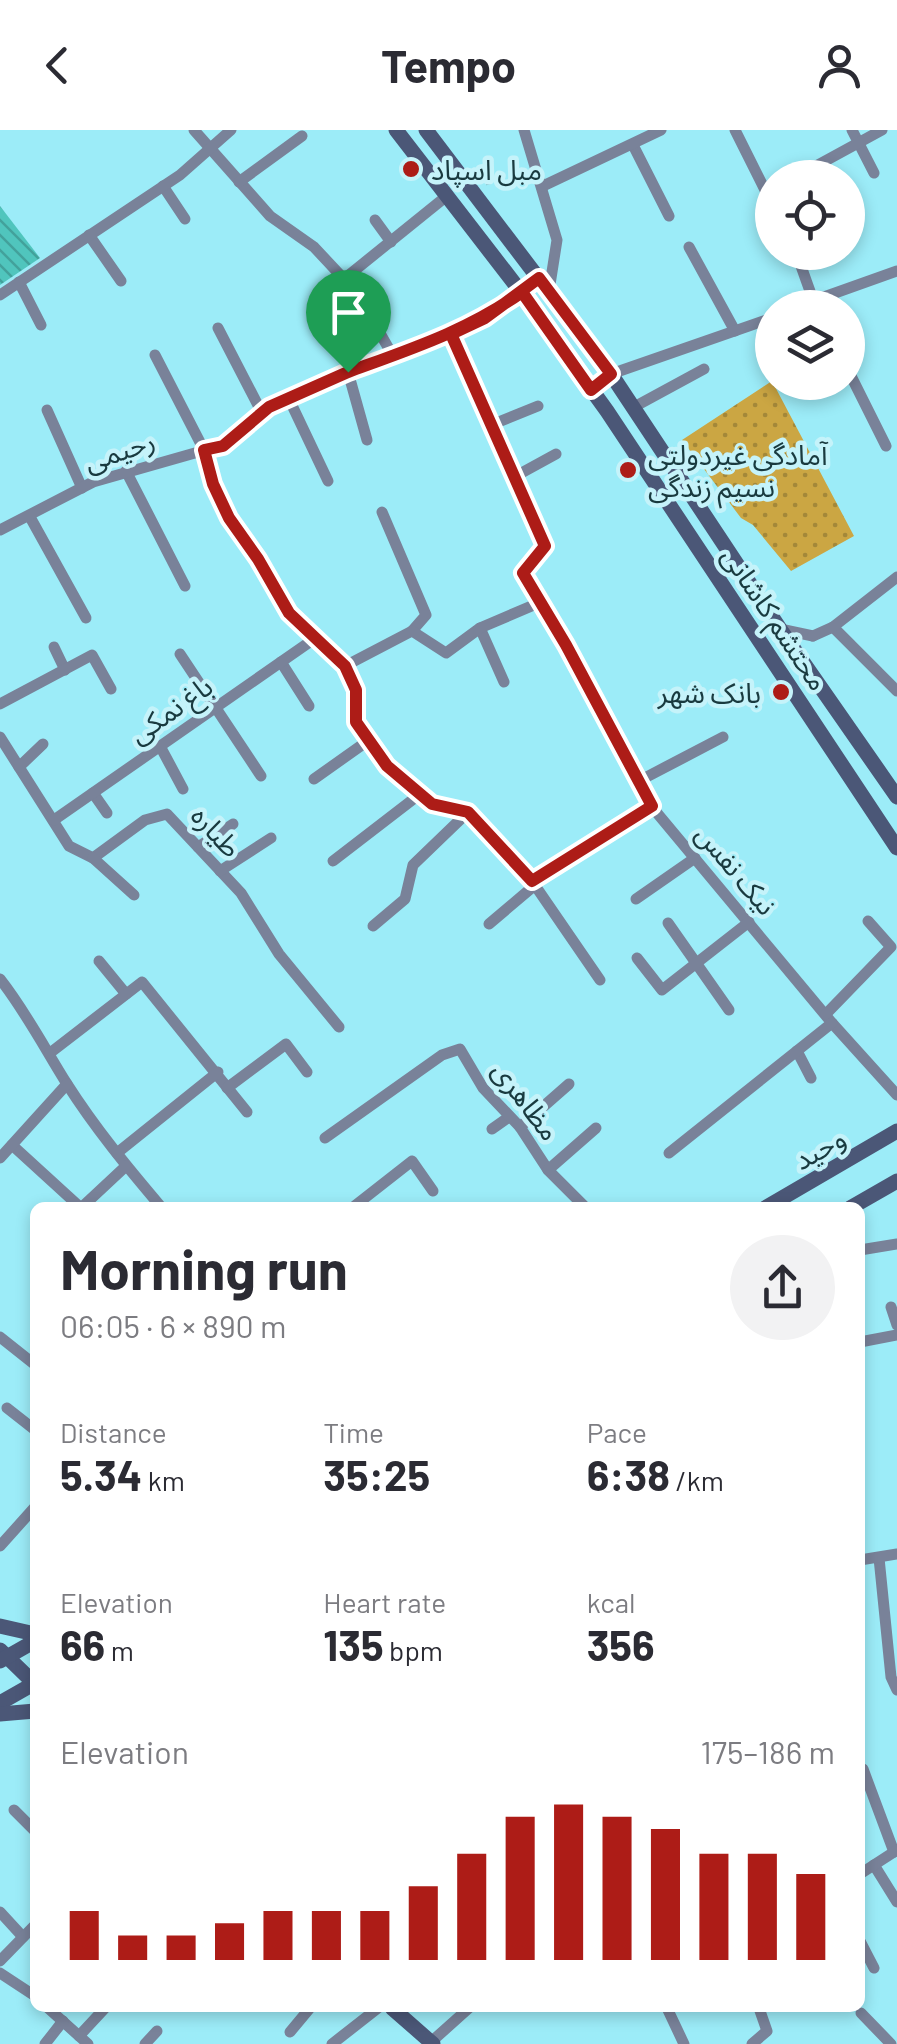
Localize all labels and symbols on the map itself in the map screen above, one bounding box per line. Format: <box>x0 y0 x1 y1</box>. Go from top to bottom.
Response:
place label: مبل اسپاد <box>431 152 542 188</box>
marker: مبل اسپاد <box>400 158 422 180</box>
pin <box>306 270 391 373</box>
street label: رحیمی <box>79 422 159 479</box>
place label: آمادگی غیردولتی نسیم زندگی <box>648 437 829 509</box>
marker: آمادگی غیردولتی نسیم زندگی <box>617 459 639 481</box>
street label: محتشم کاشانی <box>711 540 837 700</box>
street label: باغ نمکی <box>122 668 221 754</box>
place label: بانک شهر <box>657 675 761 710</box>
marker: بانک شهر <box>770 681 792 703</box>
street label: طیاره <box>184 798 249 865</box>
street label: نیک نفس <box>689 817 785 922</box>
street label: مظاهری <box>485 1053 568 1147</box>
street label: وحید <box>787 1120 852 1177</box>

